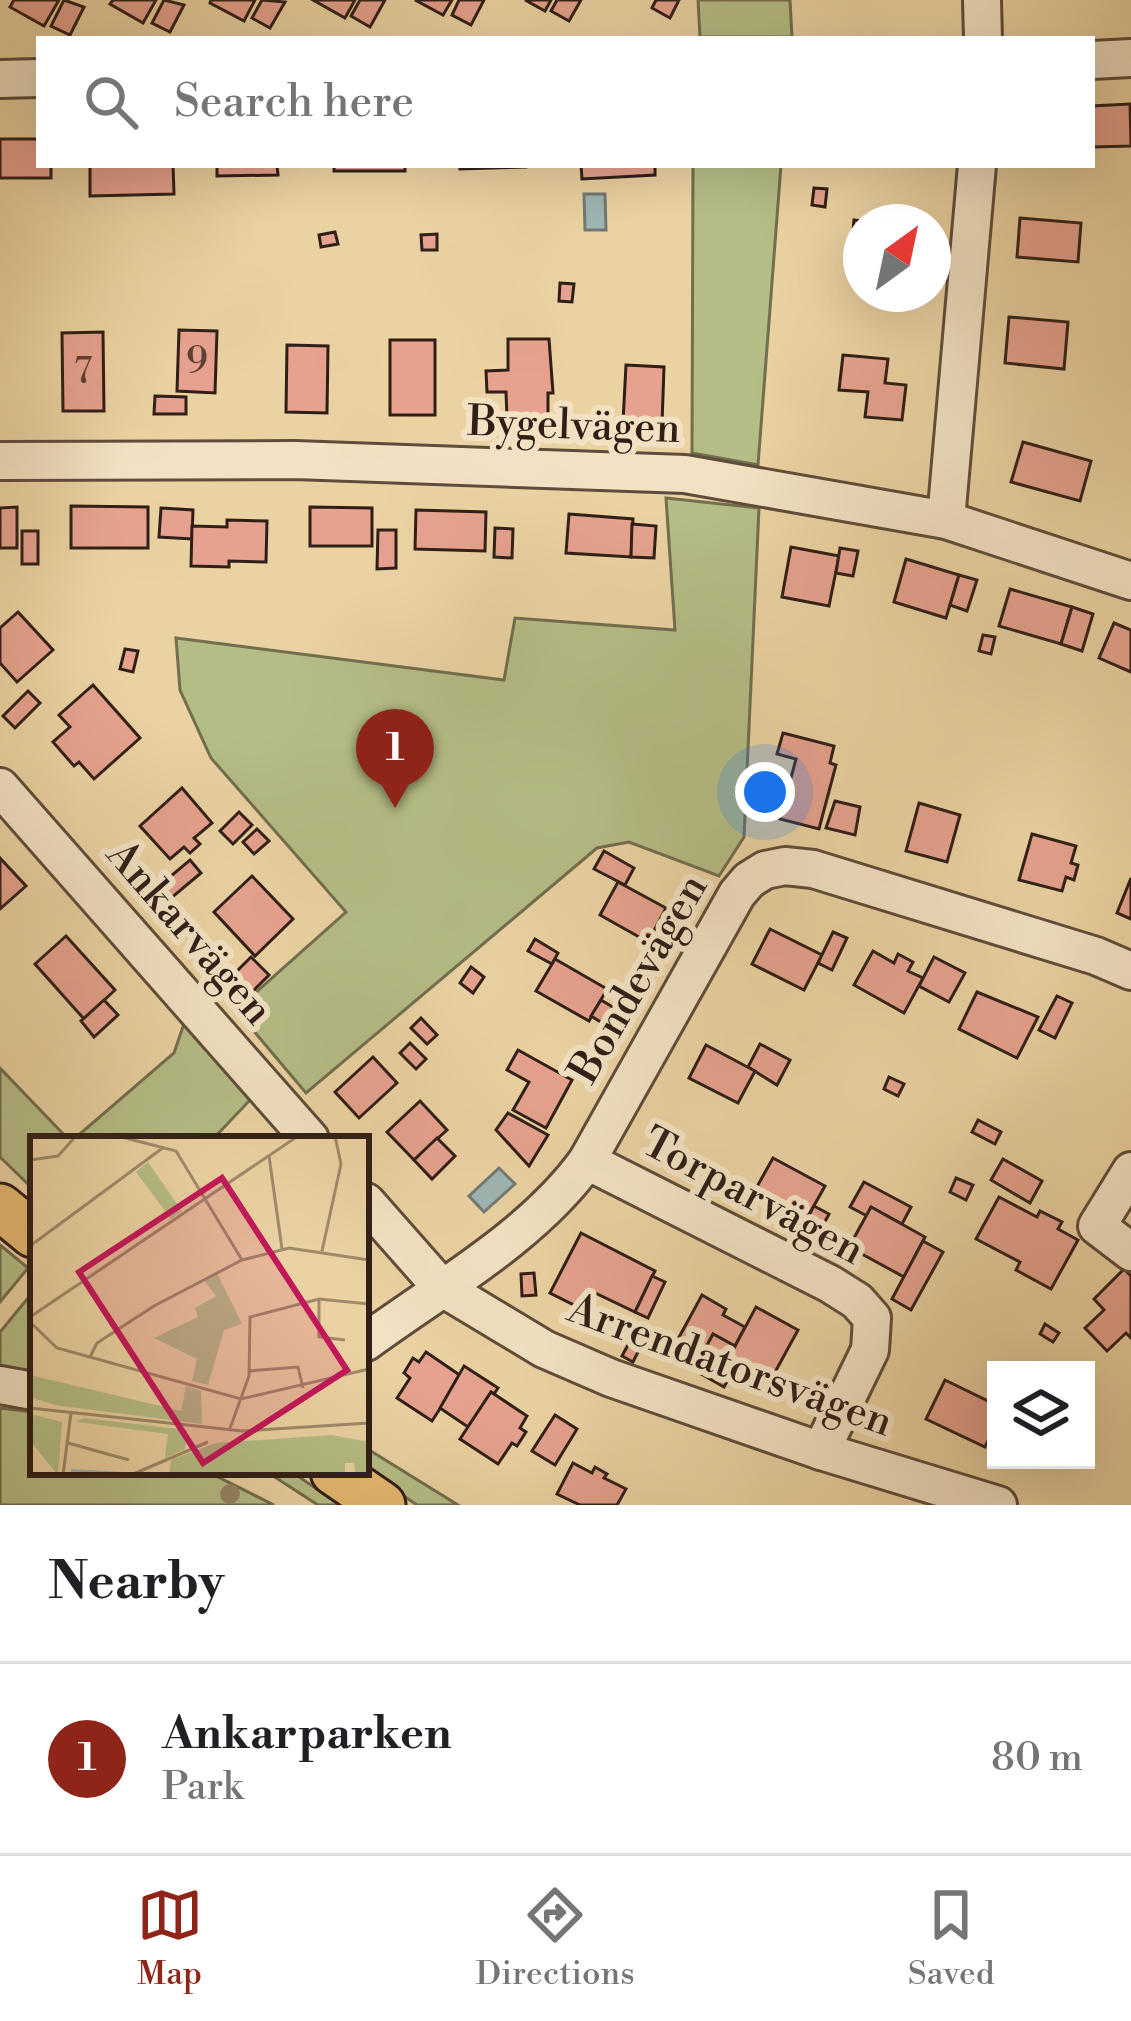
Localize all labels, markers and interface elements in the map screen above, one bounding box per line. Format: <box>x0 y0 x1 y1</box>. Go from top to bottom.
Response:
search box <box>36 36 1095 168</box>
icon: search <box>78 69 144 135</box>
text: Search here <box>174 74 414 131</box>
north arrow <box>843 204 951 312</box>
house number: 9 <box>186 339 208 384</box>
house number: 7 <box>74 350 92 395</box>
street label: Bygelvägen <box>466 396 681 457</box>
pin: 1 <box>356 709 434 808</box>
your location <box>735 762 795 822</box>
street label: Ankarvägen <box>93 829 284 1037</box>
street label: Bondevägen <box>557 865 721 1094</box>
street label: Torparvägen <box>633 1116 873 1278</box>
inset map <box>30 1136 369 1475</box>
street label: Arrendatorsvägen <box>559 1282 900 1450</box>
map controls <box>987 1361 1095 1469</box>
button: layers <box>987 1361 1095 1469</box>
text: Nearby <box>48 1551 224 1615</box>
text: Ankarparken <box>162 1706 452 1763</box>
text: 1 <box>78 1734 96 1783</box>
text: 80 m <box>991 1734 1083 1783</box>
text: Park <box>162 1763 243 1812</box>
tab: Map <box>137 1882 203 1995</box>
tab: Directions <box>476 1882 635 1995</box>
tab: Saved <box>908 1882 994 1995</box>

